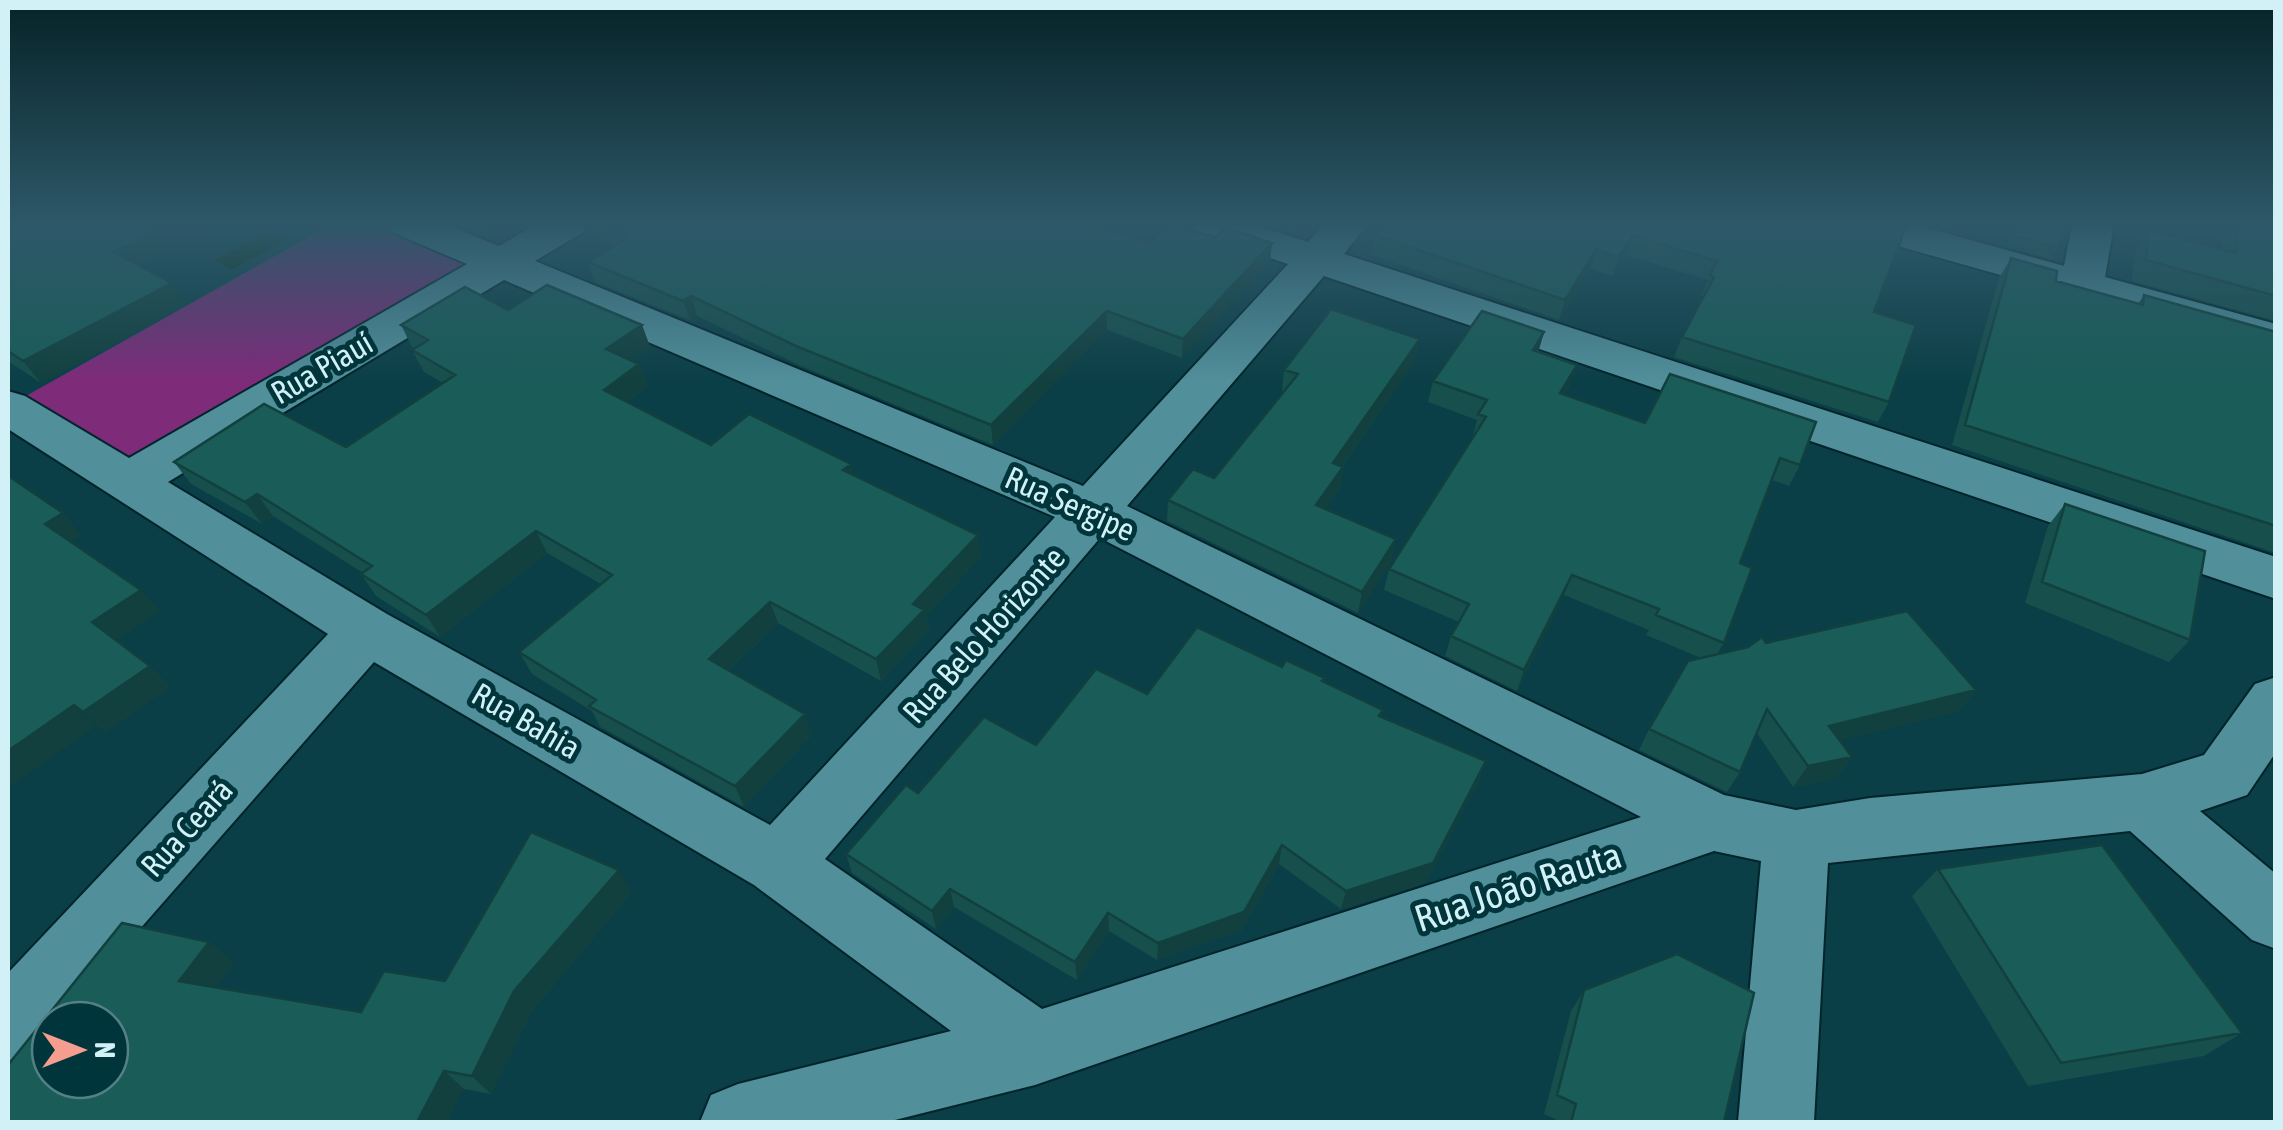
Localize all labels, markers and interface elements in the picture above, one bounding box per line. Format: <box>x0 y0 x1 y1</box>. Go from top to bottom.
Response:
street label: Rua Piauí <box>265 324 379 411</box>
street label: Rua Sergipe <box>1000 459 1141 549</box>
street label: Rua Belo Horizonte <box>895 539 1072 730</box>
street label: Rua Bahia <box>466 675 587 766</box>
street label: Rua Ceará <box>133 771 240 884</box>
street label: Rua João Rauta <box>1409 833 1627 940</box>
north arrow <box>30 1000 130 1100</box>
text: N <box>89 1042 121 1058</box>

